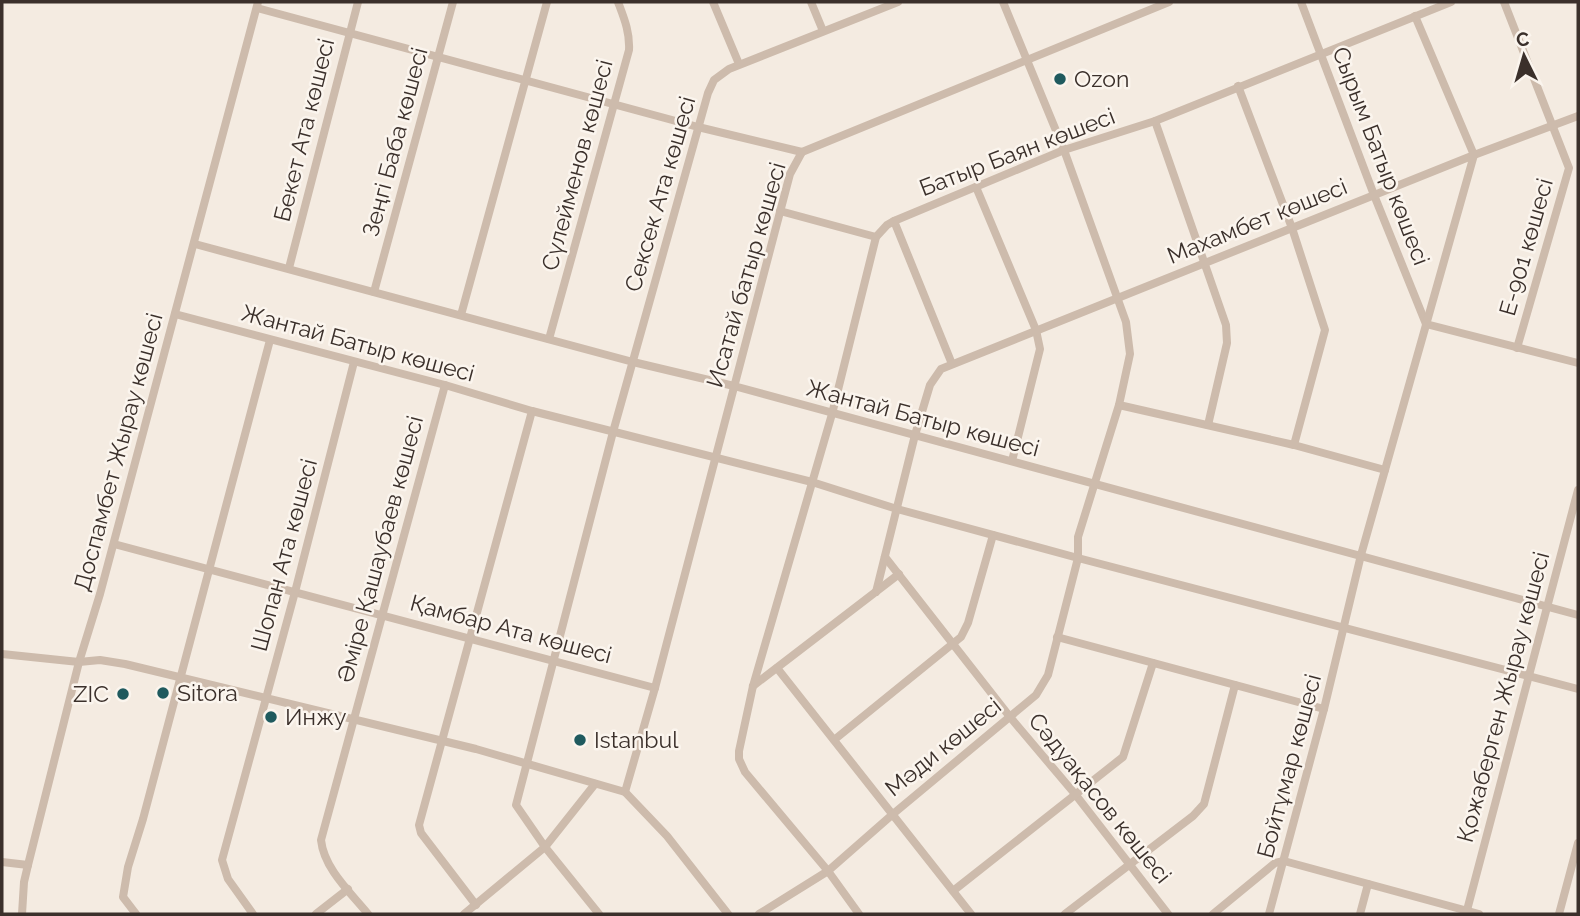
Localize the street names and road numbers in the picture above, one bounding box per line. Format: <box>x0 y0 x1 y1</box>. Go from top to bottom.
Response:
street label: Бекет Ата көшесі <box>268 35 339 224</box>
street label: Сырым Батыр көшесі <box>1327 43 1436 269</box>
street label: Зеңгі Баба көшесі <box>356 44 433 239</box>
street label: Сүлейменов көшесі <box>535 57 618 273</box>
street label: Сексек Ата көшесі <box>619 93 700 295</box>
street label: Батыр Баян көшесі <box>915 102 1118 201</box>
street label: Исатай батыр көшесі <box>700 159 791 391</box>
street label: Махамбет көшесі <box>1163 172 1351 269</box>
street label: Е-901 көшесі <box>1493 175 1558 319</box>
street label: Жантай Батыр көшесі <box>239 298 478 387</box>
street label: Доспамбет Жырау көшесі <box>67 310 168 594</box>
street label: Жантай Батыр көшесі <box>804 373 1043 462</box>
street label: Әміре Қашаубаев көшесі <box>331 413 428 685</box>
street label: Шопан Ата көшесі <box>245 456 322 654</box>
street label: Қожаберген Жырау көшесі <box>1451 549 1554 845</box>
street label: Қамбар Ата көшесі <box>407 589 615 668</box>
street label: Бойтұмар көшесі <box>1251 671 1326 861</box>
street label: Мәди көшесі <box>879 692 1006 801</box>
street label: Сәдуақасов көшесі <box>1023 707 1177 888</box>

